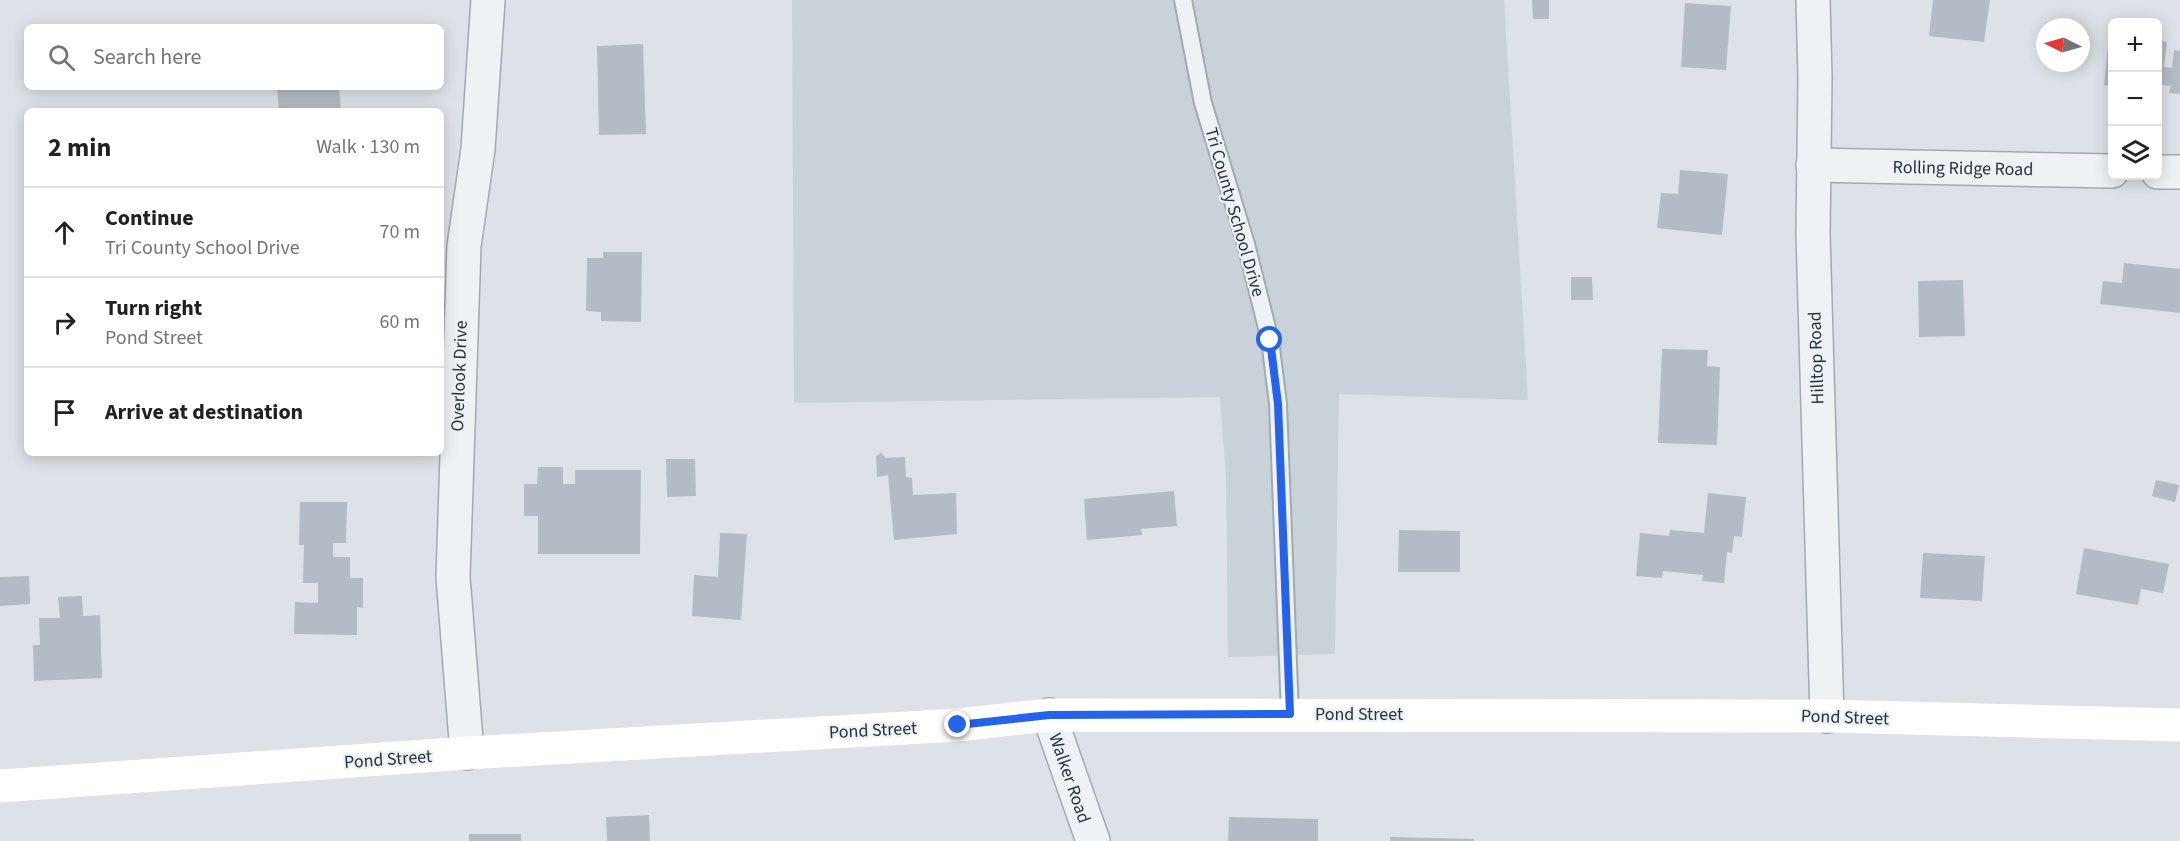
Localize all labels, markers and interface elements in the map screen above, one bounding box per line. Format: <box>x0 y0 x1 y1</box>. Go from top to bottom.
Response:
north arrow <box>2036 18 2090 72</box>
map controls <box>2108 18 2162 180</box>
button: + <box>2108 18 2162 72</box>
search box <box>24 24 444 90</box>
icon: search <box>45 41 78 74</box>
text: Search here <box>93 41 201 73</box>
button: − <box>2108 72 2162 126</box>
street label: Tri County School Drive <box>1198 124 1271 300</box>
button: layers <box>2108 126 2162 180</box>
text: 2 min <box>48 129 111 166</box>
text: Walk · 130 m <box>316 133 420 161</box>
street label: Rolling Ridge Road <box>1892 155 2033 182</box>
text: Continue <box>105 202 194 234</box>
icon: ahead <box>48 216 81 249</box>
text: 70 m <box>380 218 420 246</box>
text: Tri County School Drive <box>105 234 300 262</box>
text: Turn right <box>105 292 202 324</box>
icon: right <box>48 306 81 339</box>
text: 60 m <box>380 308 420 336</box>
street label: Hilltop Road <box>1802 311 1831 405</box>
street label: Overlook Drive <box>445 320 474 432</box>
text: Pond Street <box>105 324 203 352</box>
route start <box>1256 326 1282 352</box>
icon: arrive <box>48 396 81 429</box>
text: Arrive at destination <box>105 396 303 428</box>
street label: Pond Street <box>1315 702 1403 727</box>
street label: Pond Street <box>1801 703 1889 732</box>
route end <box>944 711 970 737</box>
street label: Pond Street <box>828 716 918 745</box>
street label: Walker Road <box>1042 730 1097 826</box>
street label: Pond Street <box>343 744 433 775</box>

